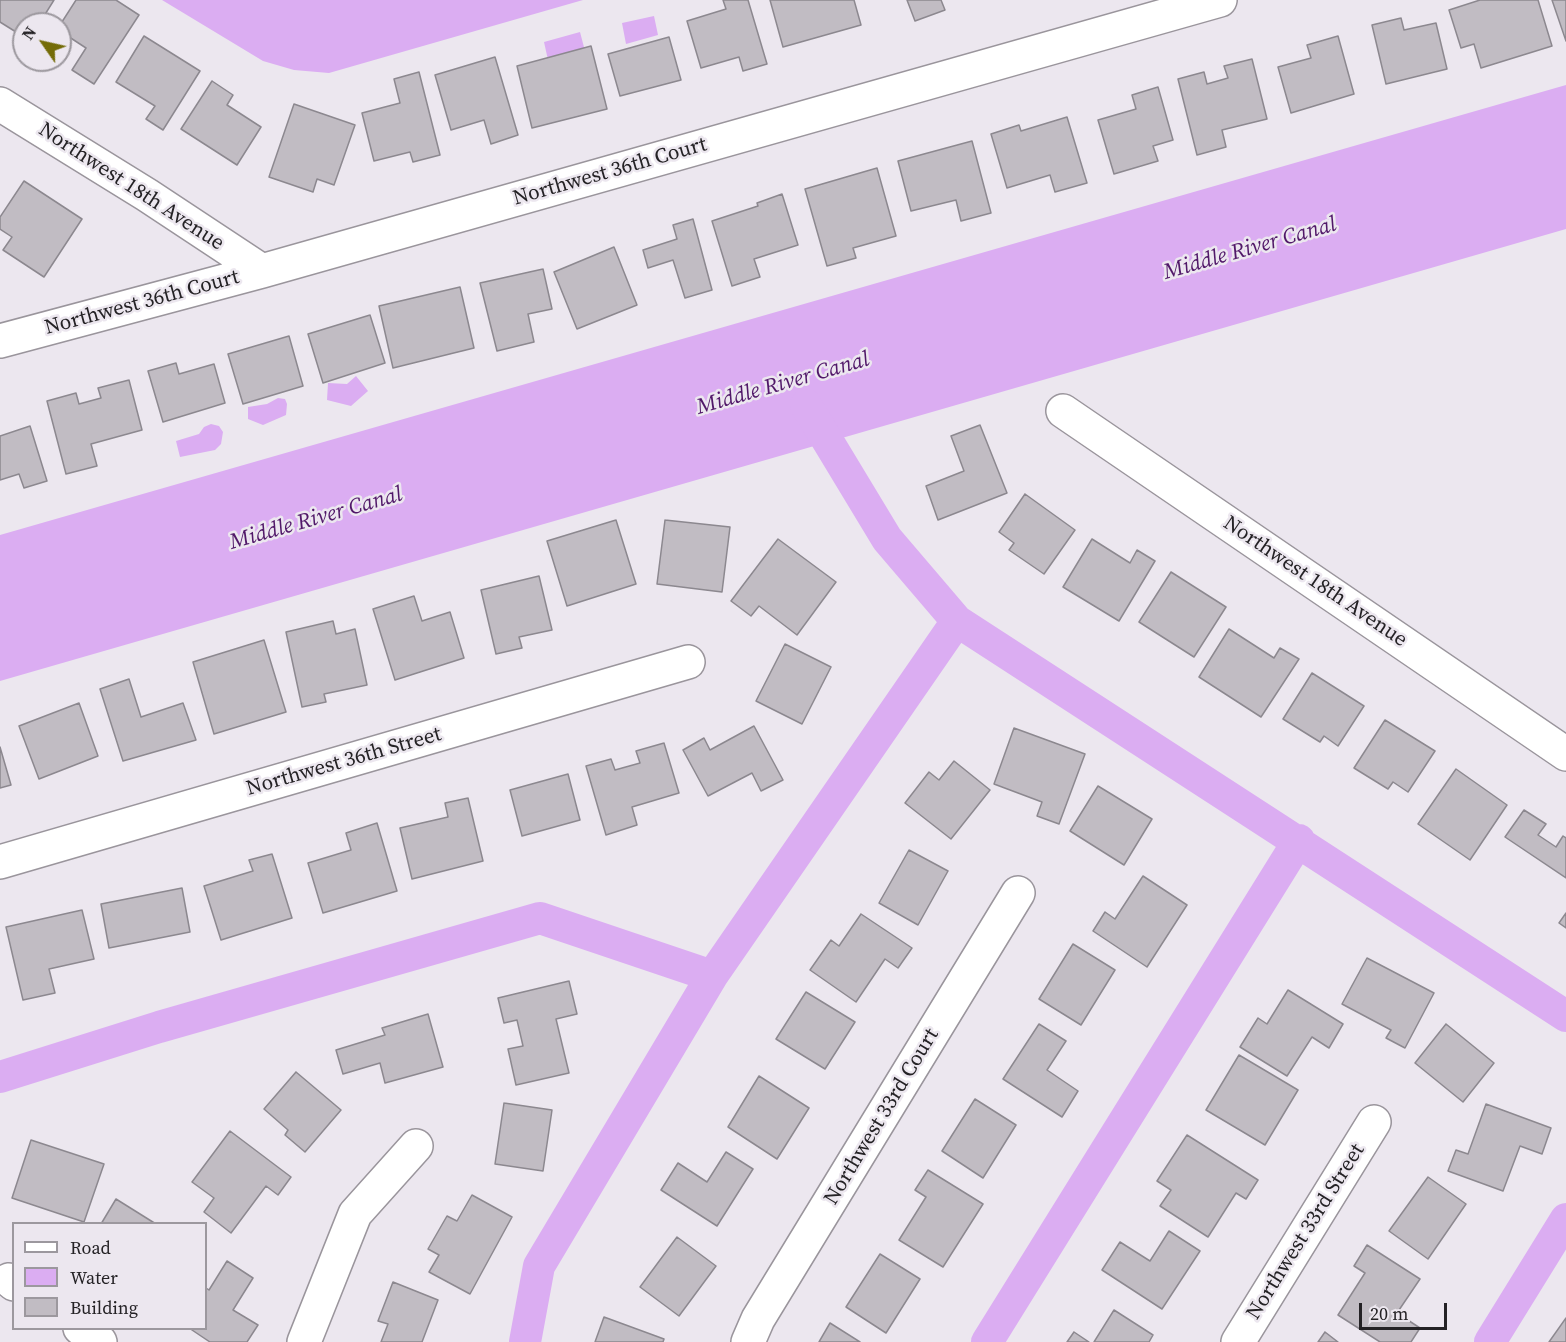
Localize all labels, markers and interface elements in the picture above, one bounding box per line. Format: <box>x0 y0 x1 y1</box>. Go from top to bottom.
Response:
north arrow <box>12 12 72 72</box>
text: N <box>16 22 41 44</box>
street label: Northwest 18th Avenue <box>33 118 229 256</box>
street label: Northwest 36th Court <box>510 132 710 212</box>
water label: Middle River Canal <box>1161 212 1339 286</box>
street label: Northwest 36th Court <box>42 265 242 341</box>
water label: Middle River Canal <box>694 347 872 421</box>
water label: Middle River Canal <box>227 482 405 556</box>
street label: Northwest 18th Avenue <box>1218 511 1412 653</box>
street label: Northwest 36th Street <box>244 722 444 802</box>
street label: Northwest 33rd Court <box>819 1024 945 1210</box>
street label: Northwest 33rd Street <box>1242 1139 1370 1325</box>
legend <box>12 1222 207 1330</box>
text: Road <box>70 1235 111 1260</box>
text: Water <box>70 1265 118 1290</box>
scale bar <box>1362 1291 1450 1329</box>
text: Building <box>70 1295 138 1320</box>
text: 20 m <box>1370 1301 1408 1326</box>

